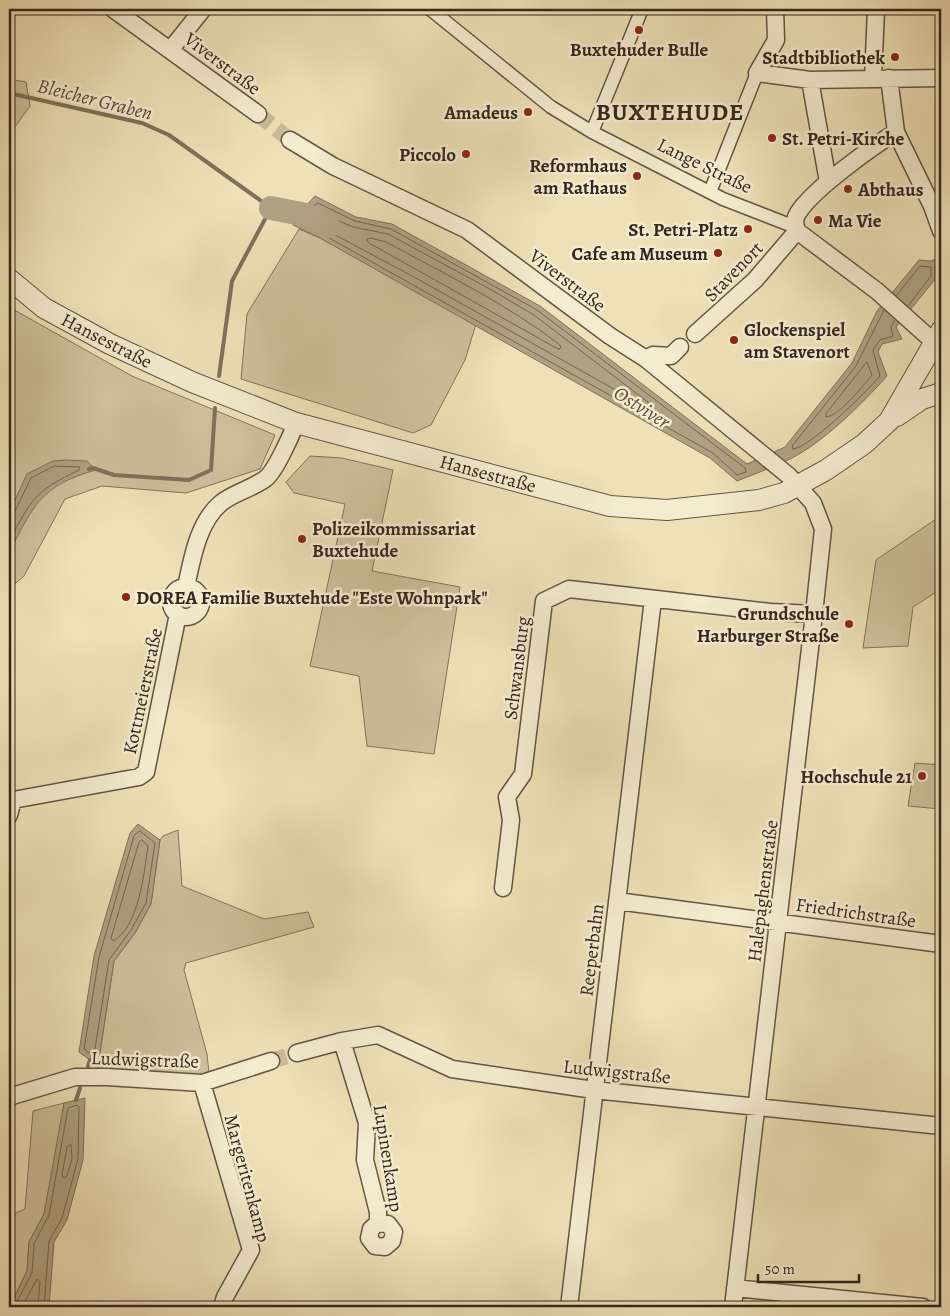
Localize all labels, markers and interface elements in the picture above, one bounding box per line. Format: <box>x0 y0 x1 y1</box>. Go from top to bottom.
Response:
marker: Buxtehuder Bulle <box>633 24 645 36</box>
street label: Viverstraße <box>178 26 266 101</box>
place label: Buxtehuder Bulle <box>570 37 708 63</box>
place label: Stadtbibliothek <box>762 45 885 71</box>
marker: Stadtbibliothek <box>889 51 901 63</box>
water label: Bleicher Graben <box>35 72 155 127</box>
district label: BUXTEHUDE <box>596 96 744 128</box>
place label: Amadeus <box>443 100 518 126</box>
marker: Amadeus <box>522 106 534 118</box>
place label: St. Petri-Kirche <box>782 126 905 152</box>
street label: Lange Straße <box>653 132 756 200</box>
marker: St. Petri-Kirche <box>766 132 778 144</box>
place label: Piccolo <box>399 142 456 168</box>
marker: Piccolo <box>460 148 472 160</box>
place label: Reformhaus am Rathaus <box>529 153 627 201</box>
marker: Reformhaus am Rathaus <box>631 170 643 182</box>
place label: Abthaus <box>857 177 924 203</box>
marker: Abthaus <box>842 183 854 195</box>
place label: Ma Vie <box>828 208 882 234</box>
marker: Ma Vie <box>812 214 824 226</box>
place label: St. Petri-Platz <box>628 217 738 243</box>
marker: St. Petri-Platz <box>742 223 754 235</box>
street label: Stavenort <box>698 236 769 308</box>
place label: Cafe am Museum <box>571 241 708 267</box>
street label: Viverstraße <box>523 243 611 318</box>
marker: Cafe am Museum <box>712 247 724 259</box>
street label: Hansestraße <box>57 307 157 375</box>
place label: Glockenspiel am Stavenort <box>744 317 851 365</box>
marker: Glockenspiel am Stavenort <box>728 334 740 346</box>
water label: Ostviver <box>608 380 676 436</box>
street label: Hansestraße <box>437 449 539 499</box>
place label: Polizeikommissariat Buxtehude <box>312 516 477 564</box>
marker: Polizeikommissariat Buxtehude <box>296 533 308 545</box>
place label: DOREA Familie Buxtehude "Este Wohnpark" <box>136 585 488 611</box>
marker: DOREA Familie Buxtehude "Este Wohnpark" <box>120 591 132 603</box>
place label: Grundschule Harburger Straße <box>697 601 839 649</box>
street label: Schwansburg <box>498 614 536 721</box>
marker: Grundschule Harburger Straße <box>843 618 855 630</box>
street label: Kottmeierstraße <box>117 626 169 757</box>
place label: Hochschule 21 <box>800 764 912 790</box>
marker: Hochschule 21 <box>916 770 928 782</box>
street label: Halepaghenstraße <box>741 819 785 964</box>
street label: Friedrichstraße <box>794 892 918 934</box>
street label: Reeperbahn <box>573 902 611 998</box>
street label: Ludwigstraße <box>91 1045 199 1075</box>
street label: Ludwigstraße <box>562 1053 672 1091</box>
street label: Lupinenkamp <box>367 1103 409 1214</box>
street label: Margeritenkamp <box>217 1111 277 1245</box>
scale bar <box>758 1251 859 1283</box>
text: 50 m <box>765 1259 795 1279</box>

